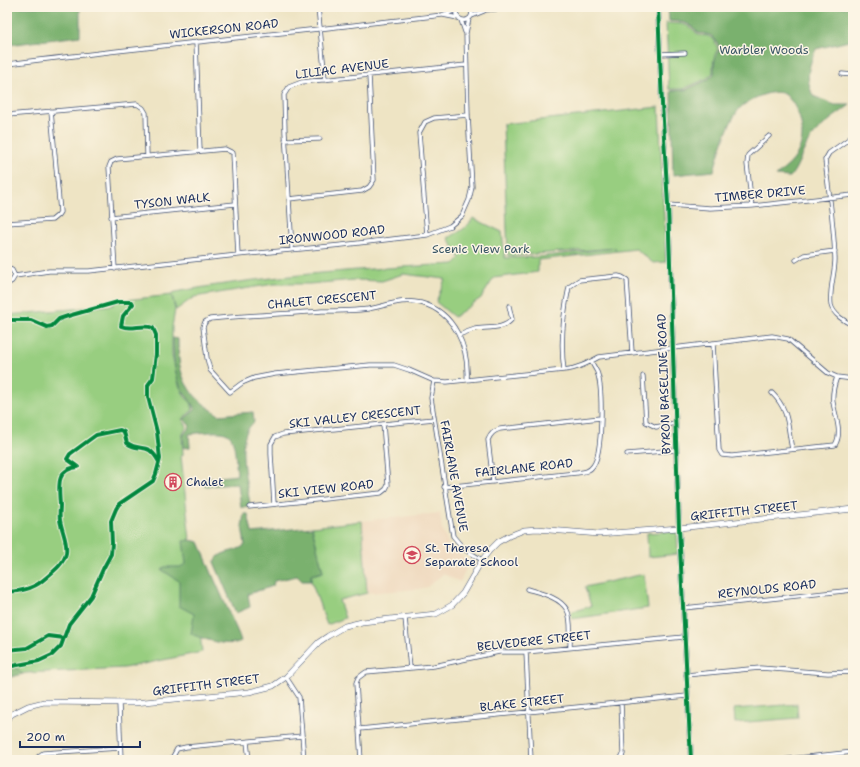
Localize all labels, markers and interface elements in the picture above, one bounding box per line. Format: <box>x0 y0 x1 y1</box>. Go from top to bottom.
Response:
street label: WICKERSON ROAD <box>169 15 279 43</box>
park label: Warbler Woods <box>719 42 809 58</box>
street label: LILIAC AVENUE <box>294 55 390 83</box>
street label: TIMBER DRIVE <box>714 182 806 206</box>
street label: TYSON WALK <box>133 189 211 213</box>
street label: IRONWOOD ROAD <box>278 221 386 249</box>
park label: Scenic View Park <box>432 241 530 257</box>
street label: CHALET CRESCENT <box>267 287 378 313</box>
street label: BYRON BASELINE ROAD <box>654 313 674 455</box>
street label: SKI VALLEY CRESCENT <box>288 402 422 432</box>
street label: FAIRLANE AVENUE <box>436 419 472 533</box>
street label: FAIRLANE ROAD <box>474 455 574 481</box>
building icon: Chalet <box>163 472 183 492</box>
place label: Chalet <box>186 474 223 490</box>
street label: SKI VIEW ROAD <box>277 476 375 502</box>
street label: GRIFFITH STREET <box>690 497 799 525</box>
place label: St. Theresa Separate School <box>425 540 518 570</box>
school or university icon: St. Theresa Separate School <box>402 545 422 565</box>
street label: REYNOLDS ROAD <box>717 576 817 602</box>
street label: BELVEDERE STREET <box>476 627 592 655</box>
street label: GRIFFITH STREET <box>152 670 261 700</box>
street label: BLAKE STREET <box>479 691 566 715</box>
scale bar <box>20 723 140 749</box>
text: 200 m <box>26 729 65 745</box>

